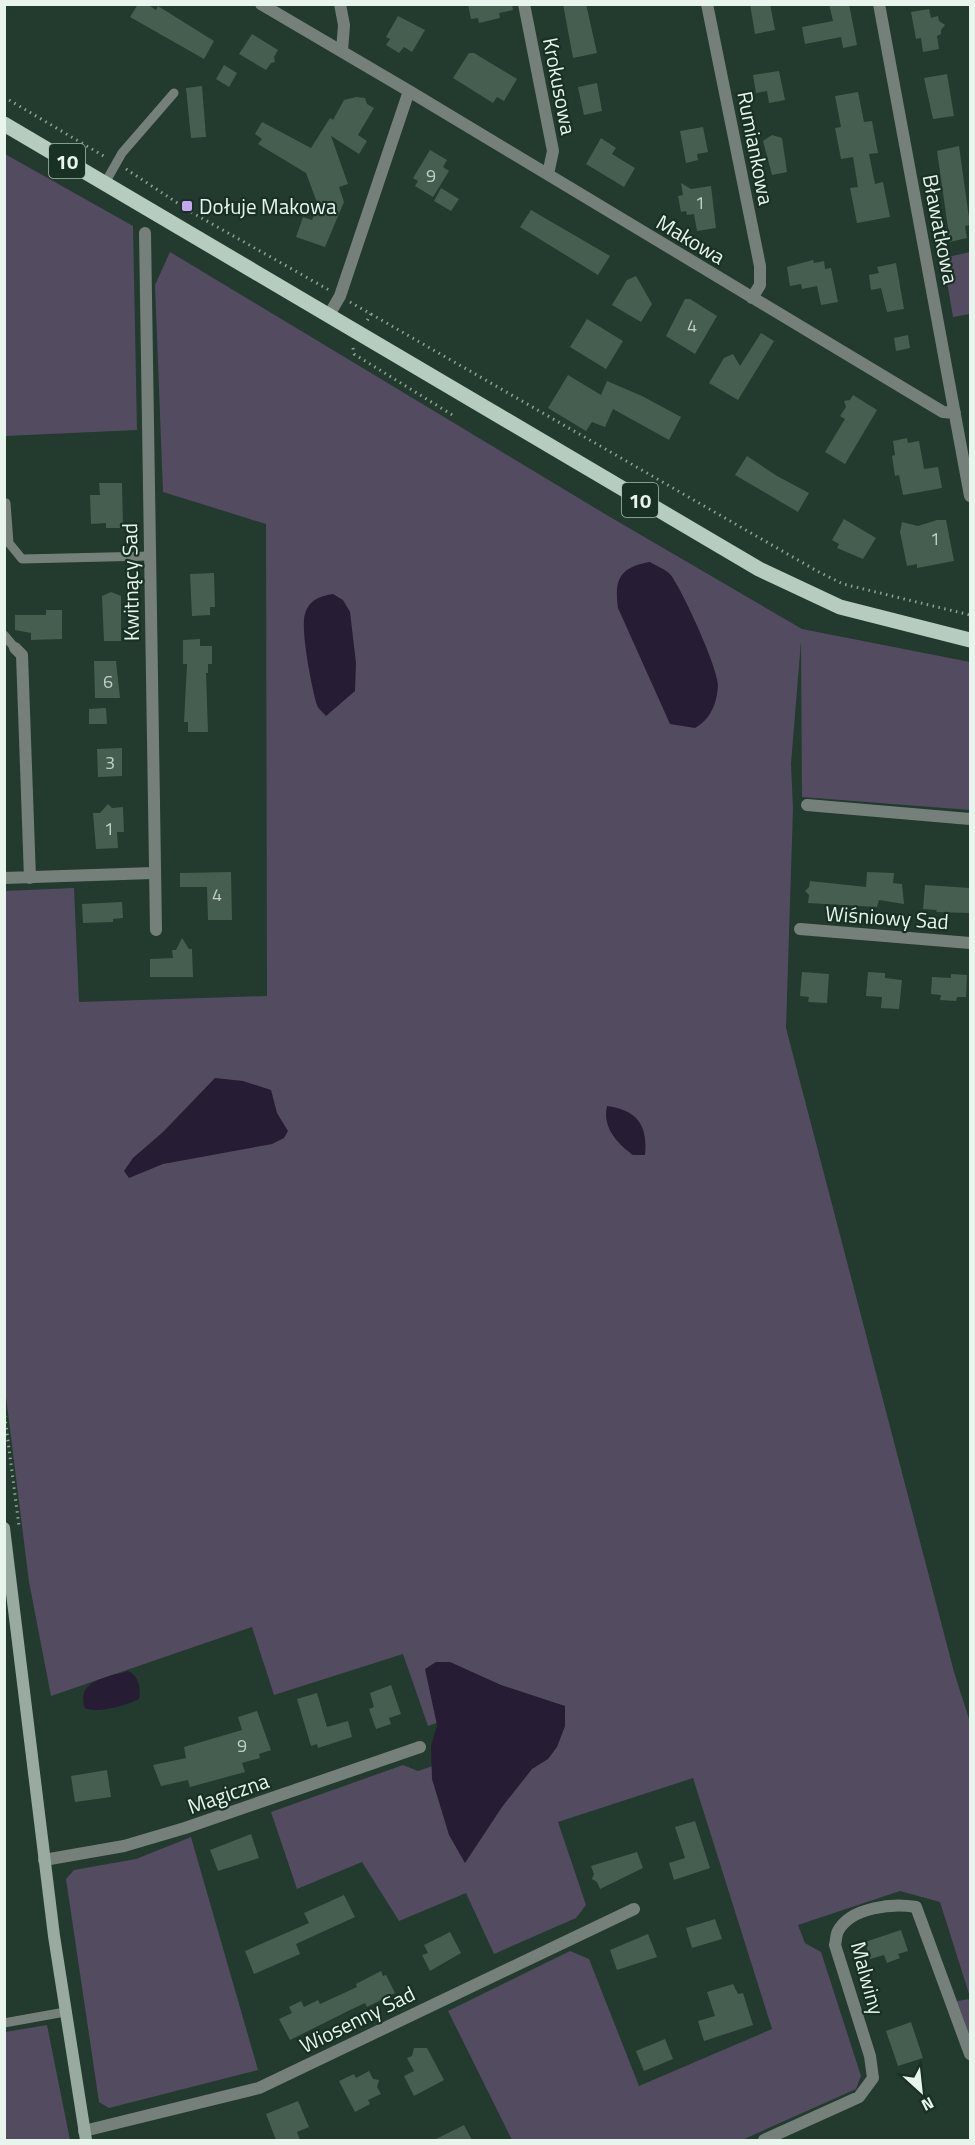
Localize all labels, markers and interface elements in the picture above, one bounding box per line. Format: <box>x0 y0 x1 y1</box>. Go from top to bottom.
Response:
street label: Krokusowa <box>535 35 585 138</box>
street label: Rumiankowa <box>729 88 783 208</box>
road number: 10 <box>49 144 85 178</box>
house number: 9 <box>426 162 436 189</box>
street label: Bławatkowa <box>915 171 967 287</box>
house number: 1 <box>695 189 705 216</box>
place label: Dołuje Makowa <box>199 190 337 222</box>
marker: Dołuje Makowa <box>180 199 194 213</box>
street label: Makowa <box>650 206 732 272</box>
house number: 4 <box>687 312 697 339</box>
road number: 10 <box>622 483 658 517</box>
street label: Kwitnący Sad <box>113 523 147 641</box>
house number: 1 <box>930 525 940 552</box>
house number: 6 <box>103 668 113 695</box>
house number: 3 <box>105 749 115 776</box>
house number: 1 <box>104 815 114 842</box>
house number: 4 <box>212 881 222 908</box>
street label: Wiśniowy Sad <box>824 897 950 937</box>
house number: 9 <box>237 1732 247 1759</box>
street label: Magiczna <box>183 1764 273 1822</box>
street label: Malwiny <box>843 1938 893 2018</box>
street label: Wiosenny Sad <box>294 1977 420 2061</box>
north arrow <box>891 2061 951 2121</box>
text: N <box>917 2091 938 2118</box>

